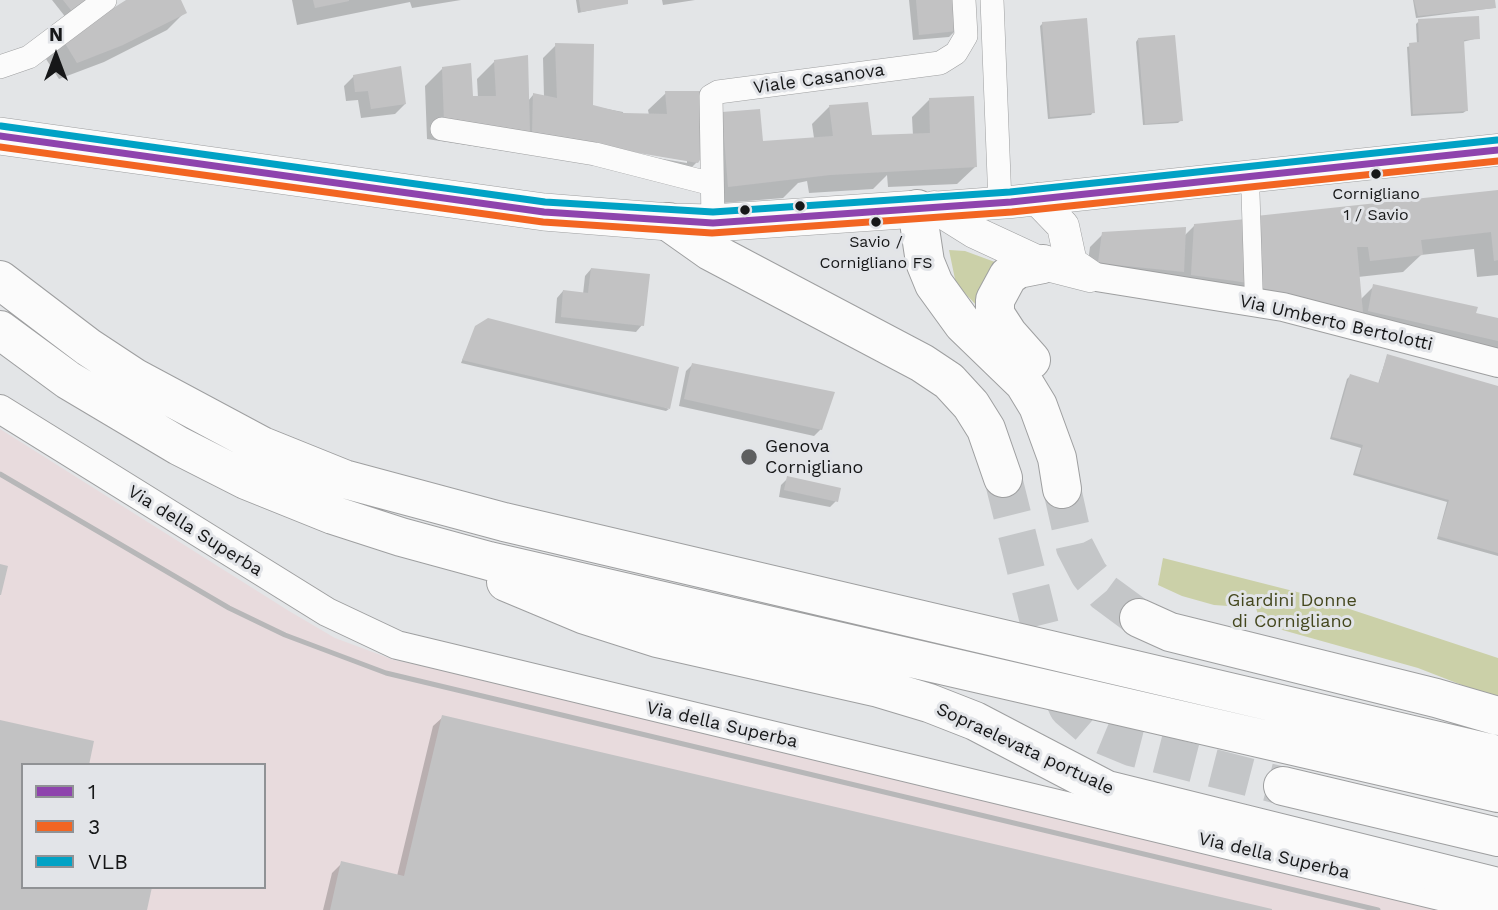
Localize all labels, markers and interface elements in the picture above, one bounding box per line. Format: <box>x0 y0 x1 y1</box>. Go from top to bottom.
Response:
north arrow <box>21 21 91 91</box>
text: N <box>49 23 63 46</box>
street label: Viale Casanova <box>752 59 886 99</box>
marker: Cornigliano 1 / Savio <box>1369 167 1383 181</box>
place label: Cornigliano 1 / Savio <box>1332 184 1420 222</box>
unlabelled marker <box>793 199 807 213</box>
unlabelled marker <box>738 203 752 217</box>
marker: Savio / Cornigliano FS <box>869 215 883 229</box>
place label: Savio / Cornigliano FS <box>820 232 932 270</box>
street label: Via Umberto Bertolotti <box>1237 290 1435 356</box>
place label: Genova Cornigliano <box>765 436 863 478</box>
marker: Genova Cornigliano <box>739 447 759 467</box>
street label: Via della Superba <box>124 481 266 581</box>
park label: Giardini Donne di Cornigliano <box>1227 590 1357 632</box>
street label: Via della Superba <box>644 697 800 753</box>
street label: Sopraelevata portuale <box>933 698 1117 800</box>
legend <box>21 763 266 889</box>
text: 1 <box>88 779 96 804</box>
text: 3 <box>88 814 100 839</box>
street label: Via della Superba <box>1196 828 1352 884</box>
text: VLB <box>88 849 128 874</box>

